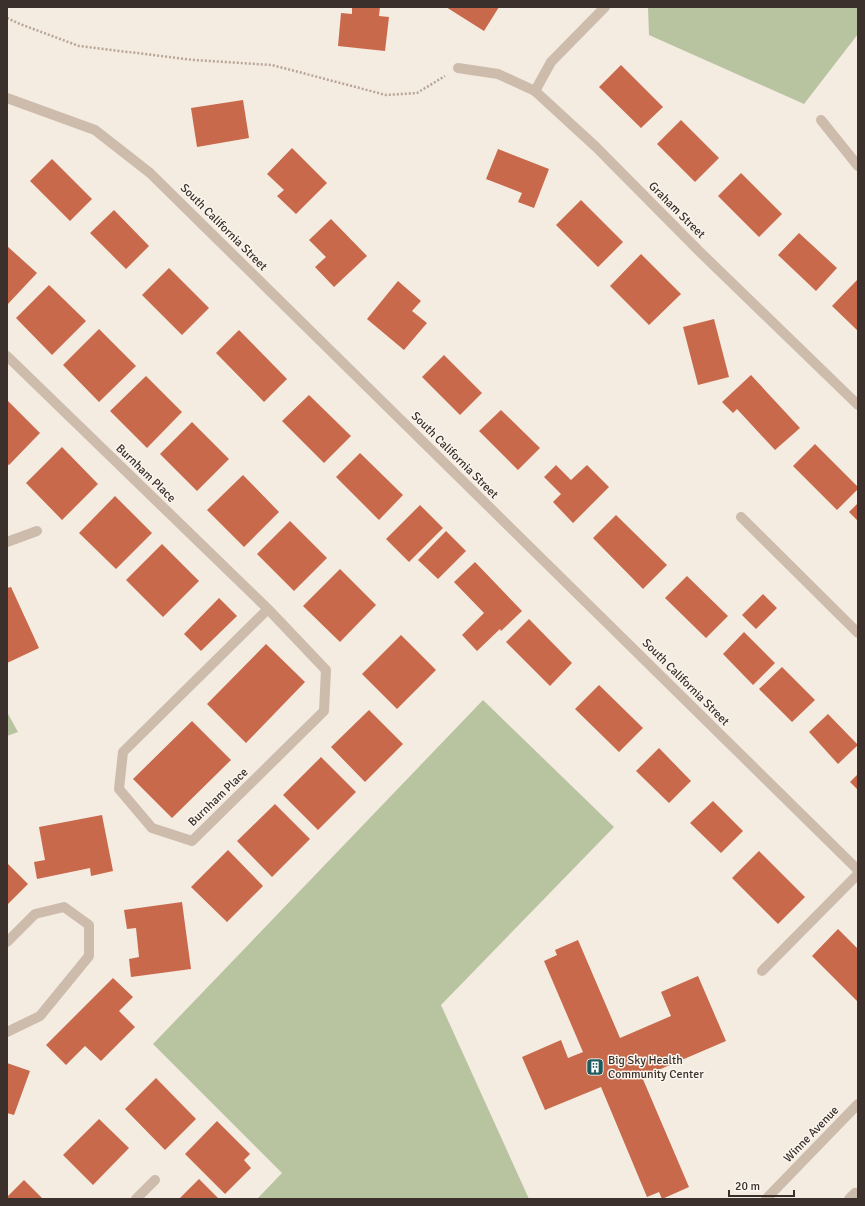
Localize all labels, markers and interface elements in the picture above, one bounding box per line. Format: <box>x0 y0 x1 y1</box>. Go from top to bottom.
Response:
street label: Graham Street <box>645 179 708 242</box>
street label: South California Street <box>177 181 270 274</box>
street label: South California Street <box>408 409 501 502</box>
street label: Burnham Place <box>113 441 179 506</box>
street label: South California Street <box>639 636 732 729</box>
street label: Burnham Place <box>185 765 251 830</box>
place label: Big Sky Health Community Center <box>608 1053 704 1082</box>
building icon: Big Sky Health Community Center <box>585 1057 605 1077</box>
street label: Winne Avenue <box>781 1103 842 1166</box>
scale bar <box>729 1172 794 1198</box>
text: 20 m <box>735 1179 760 1194</box>

